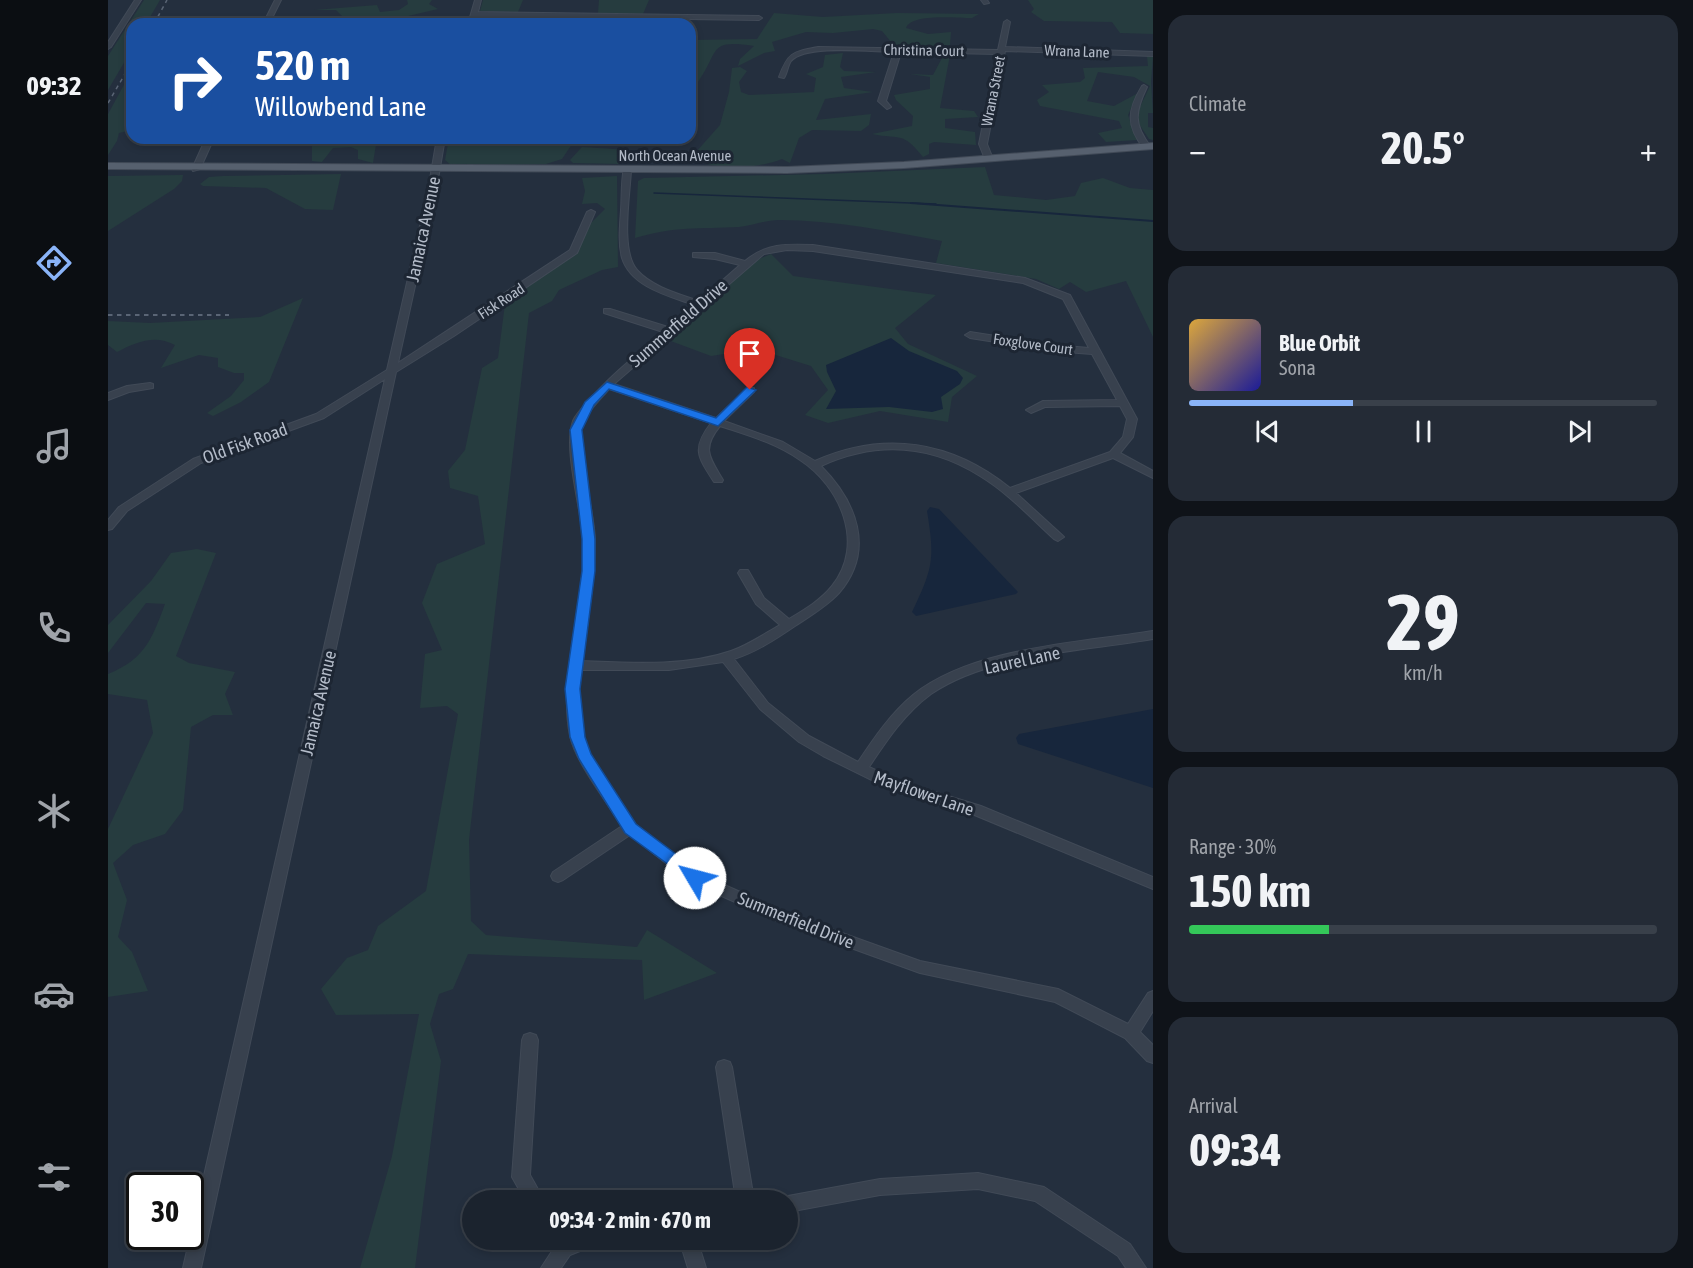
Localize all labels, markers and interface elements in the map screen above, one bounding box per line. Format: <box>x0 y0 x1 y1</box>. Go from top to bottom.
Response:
text: 520 m <box>255 41 350 89</box>
street label: Christina Court <box>883 41 965 59</box>
street label: Wrana Lane <box>1044 41 1110 61</box>
icon: right <box>156 42 234 120</box>
street label: Wrana Street <box>978 54 1008 128</box>
text: 09:32 <box>26 70 82 101</box>
text: Willowbend Lane <box>255 91 426 122</box>
text: Climate <box>1189 92 1246 115</box>
text: 20.5° <box>1381 122 1465 174</box>
text: − <box>1189 130 1206 168</box>
text: + <box>1640 130 1657 168</box>
street label: North Ocean Avenue <box>619 147 732 164</box>
street label: Jamaica Avenue <box>402 175 444 283</box>
icon: directions <box>33 242 75 284</box>
street label: Summerfield Drive <box>625 275 731 371</box>
street label: Fisk Road <box>475 280 527 322</box>
pin <box>724 328 775 390</box>
street label: Foxglove Court <box>992 330 1074 358</box>
text: Blue Orbit <box>1279 330 1360 356</box>
icon: arrive <box>733 337 766 370</box>
text: Sona <box>1279 356 1316 379</box>
icon: previous <box>1251 415 1284 448</box>
icon: pause <box>1407 415 1440 448</box>
icon: next <box>1563 415 1596 448</box>
street label: Old Fisk Road <box>200 418 290 468</box>
icon: music <box>33 425 75 467</box>
text: 29 <box>1386 577 1460 667</box>
icon: phone <box>33 607 75 649</box>
street label: Laurel Lane <box>982 642 1062 678</box>
street label: Jamaica Avenue <box>296 649 340 757</box>
text: km/h <box>1403 661 1443 684</box>
street label: Mayflower Lane <box>871 766 977 820</box>
icon: climate <box>33 790 75 832</box>
text: Range · 30% <box>1189 835 1276 858</box>
position arrow <box>663 846 727 910</box>
text: 150 km <box>1189 865 1311 917</box>
street label: Summerfield Drive <box>735 887 857 953</box>
icon: car <box>33 973 75 1015</box>
text: Arrival <box>1189 1094 1238 1117</box>
text: 09:34 <box>1189 1124 1282 1176</box>
icon: filters <box>33 1156 75 1198</box>
speed limit sign: 30 <box>126 1172 204 1250</box>
text: 09:34 · 2 min · 670 m <box>549 1207 711 1233</box>

